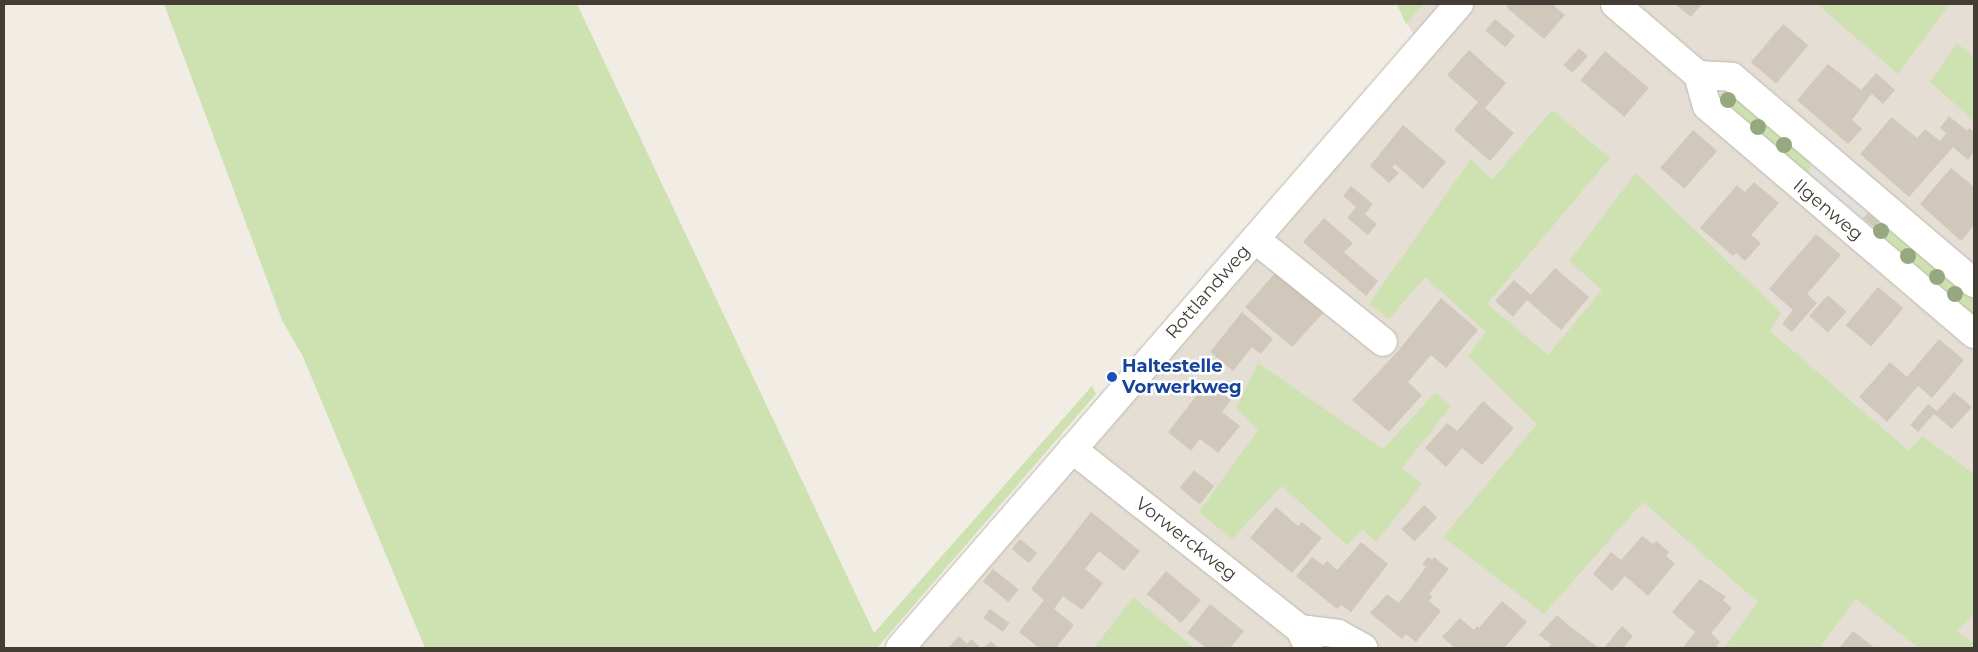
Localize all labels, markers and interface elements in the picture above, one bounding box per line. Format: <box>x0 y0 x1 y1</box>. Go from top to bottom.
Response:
street label: Ilgenweg <box>1789 175 1867 245</box>
street label: Rottlandweg <box>1161 241 1255 343</box>
place label: Haltestelle Vorwerkweg <box>1122 356 1242 398</box>
marker: Haltestelle Vorwerkweg <box>1106 371 1118 383</box>
street label: Vorwerckweg <box>1131 493 1241 585</box>

